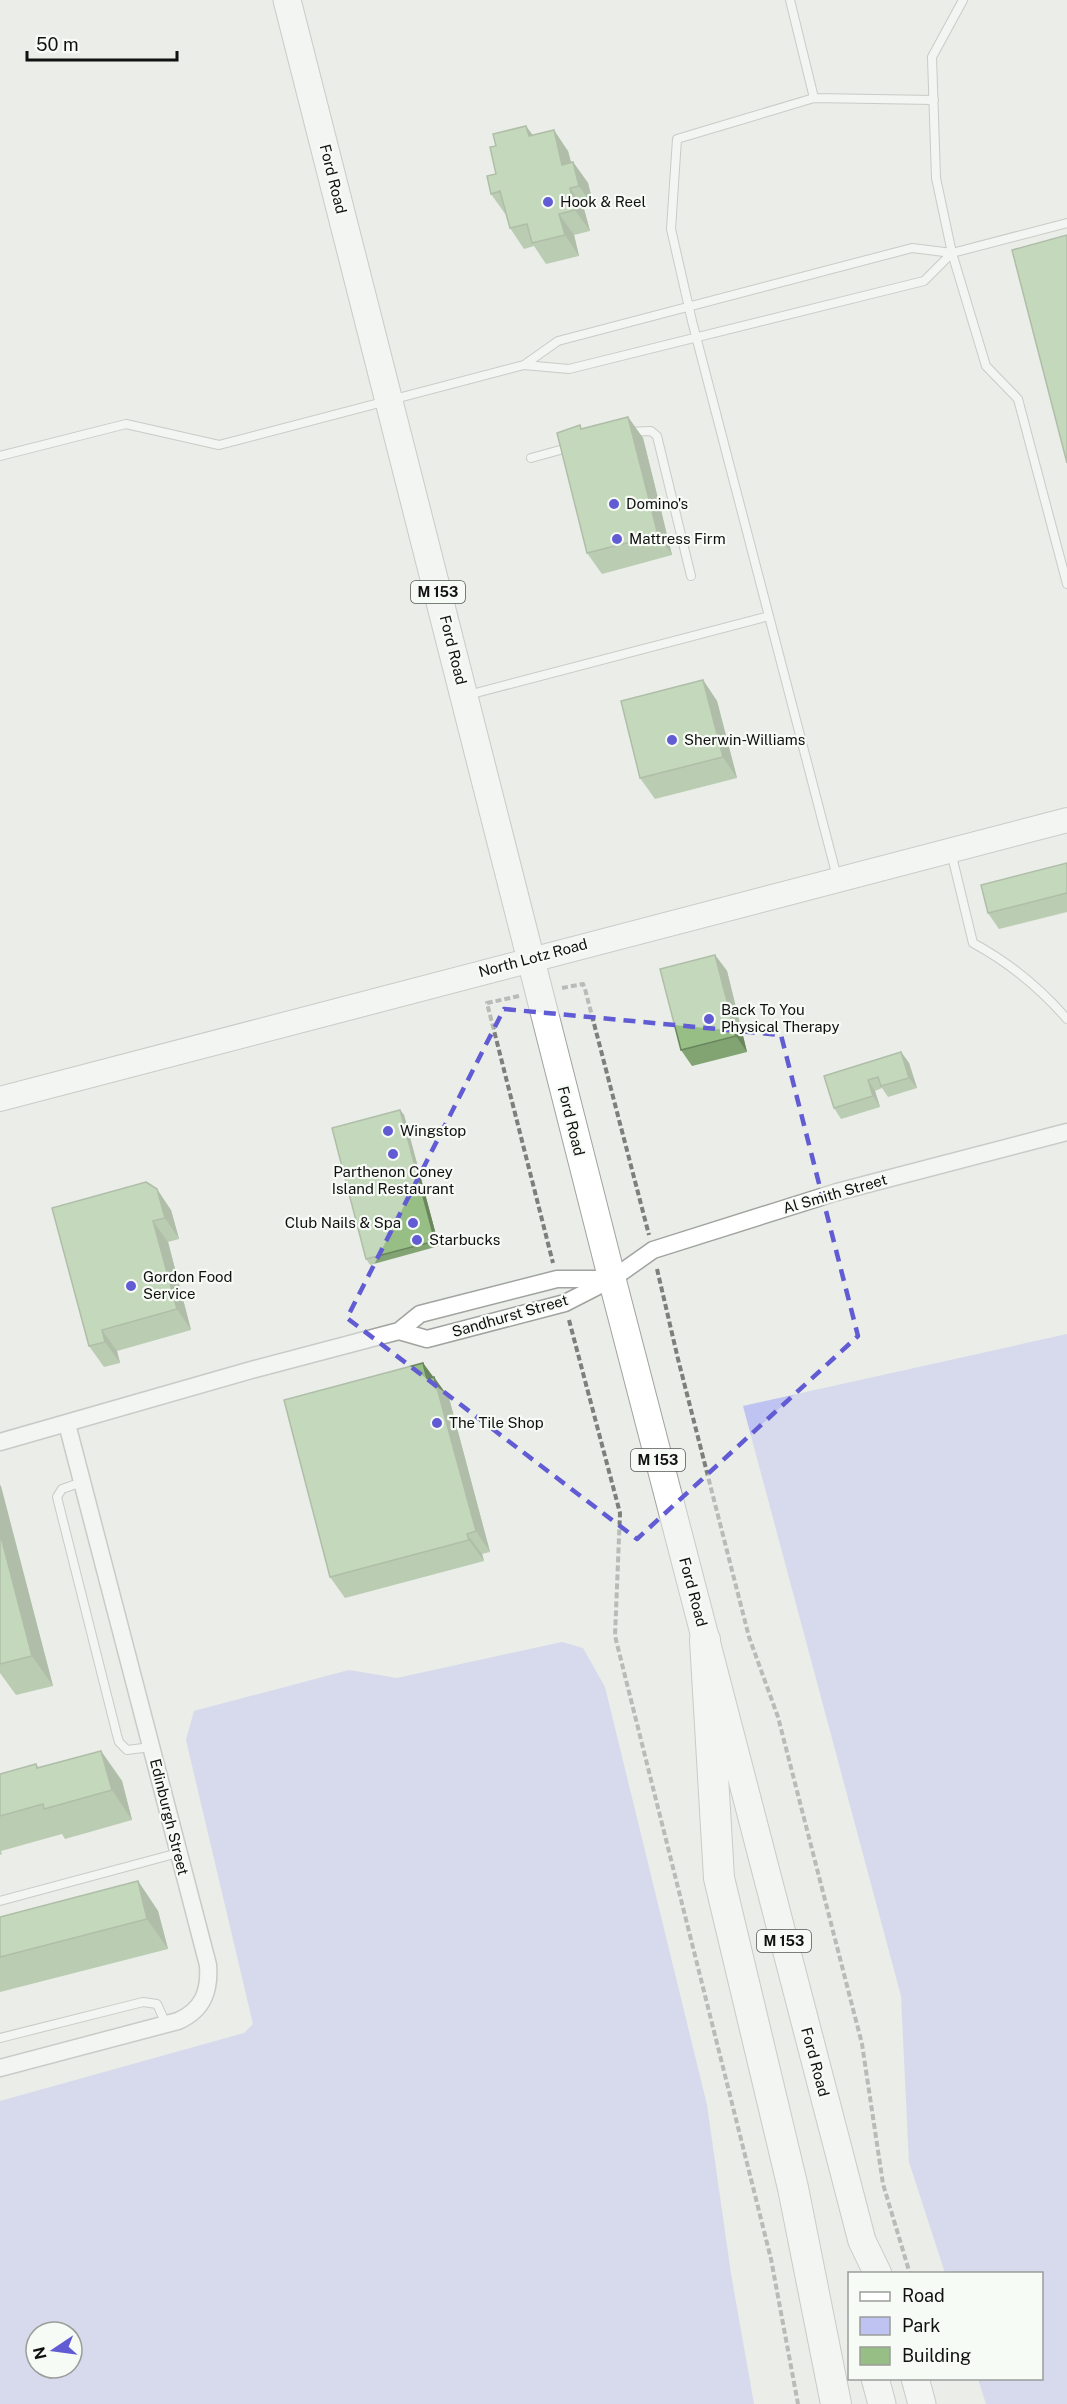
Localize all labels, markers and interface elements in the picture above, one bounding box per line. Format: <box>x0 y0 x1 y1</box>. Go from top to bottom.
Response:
scale bar <box>27 24 177 62</box>
text: 50 m <box>36 34 79 55</box>
street label: Ford Road <box>317 142 350 215</box>
place label: Hook & Reel <box>560 193 646 210</box>
marker: Hook & Reel <box>541 195 555 209</box>
place label: Domino's <box>626 495 688 512</box>
marker: Domino's <box>607 497 621 511</box>
place label: Mattress Firm <box>629 530 726 547</box>
marker: Mattress Firm <box>610 532 624 546</box>
road number: M 153 <box>411 581 465 603</box>
street label: Ford Road <box>437 613 470 686</box>
place label: Sherwin-Williams <box>684 731 805 748</box>
marker: Sherwin-Williams <box>665 733 679 747</box>
street label: North Lotz Road <box>477 935 589 980</box>
place label: Back To You Physical Therapy <box>721 1001 839 1035</box>
marker: Back To You Physical Therapy <box>702 1012 716 1026</box>
street label: Ford Road <box>555 1084 588 1157</box>
place label: Wingstop <box>400 1122 466 1139</box>
marker: Wingstop <box>381 1124 395 1138</box>
marker: Parthenon Coney Island Restaurant <box>386 1147 400 1161</box>
place label: Parthenon Coney Island Restaurant <box>332 1163 454 1197</box>
street label: Al Smith Street <box>781 1170 889 1217</box>
place label: Club Nails & Spa <box>285 1214 401 1231</box>
marker: Club Nails & Spa <box>406 1216 420 1230</box>
place label: Starbucks <box>429 1231 500 1248</box>
marker: Starbucks <box>410 1233 424 1247</box>
place label: Gordon Food Service <box>143 1268 233 1302</box>
marker: Gordon Food Service <box>124 1279 138 1293</box>
street label: Sandhurst Street <box>450 1291 570 1340</box>
place label: The Tile Shop <box>449 1414 544 1431</box>
marker: The Tile Shop <box>430 1416 444 1430</box>
road number: M 153 <box>631 1449 685 1471</box>
street label: Ford Road <box>676 1555 711 1628</box>
street label: Edinburgh Street <box>147 1757 192 1877</box>
road number: M 153 <box>757 1930 811 1952</box>
street label: Ford Road <box>798 2025 833 2098</box>
legend <box>848 2272 1043 2380</box>
text: Road <box>902 2285 945 2306</box>
text: Park <box>902 2315 940 2336</box>
north arrow <box>24 2320 84 2380</box>
text: N <box>29 2345 51 2361</box>
text: Building <box>902 2345 971 2366</box>

